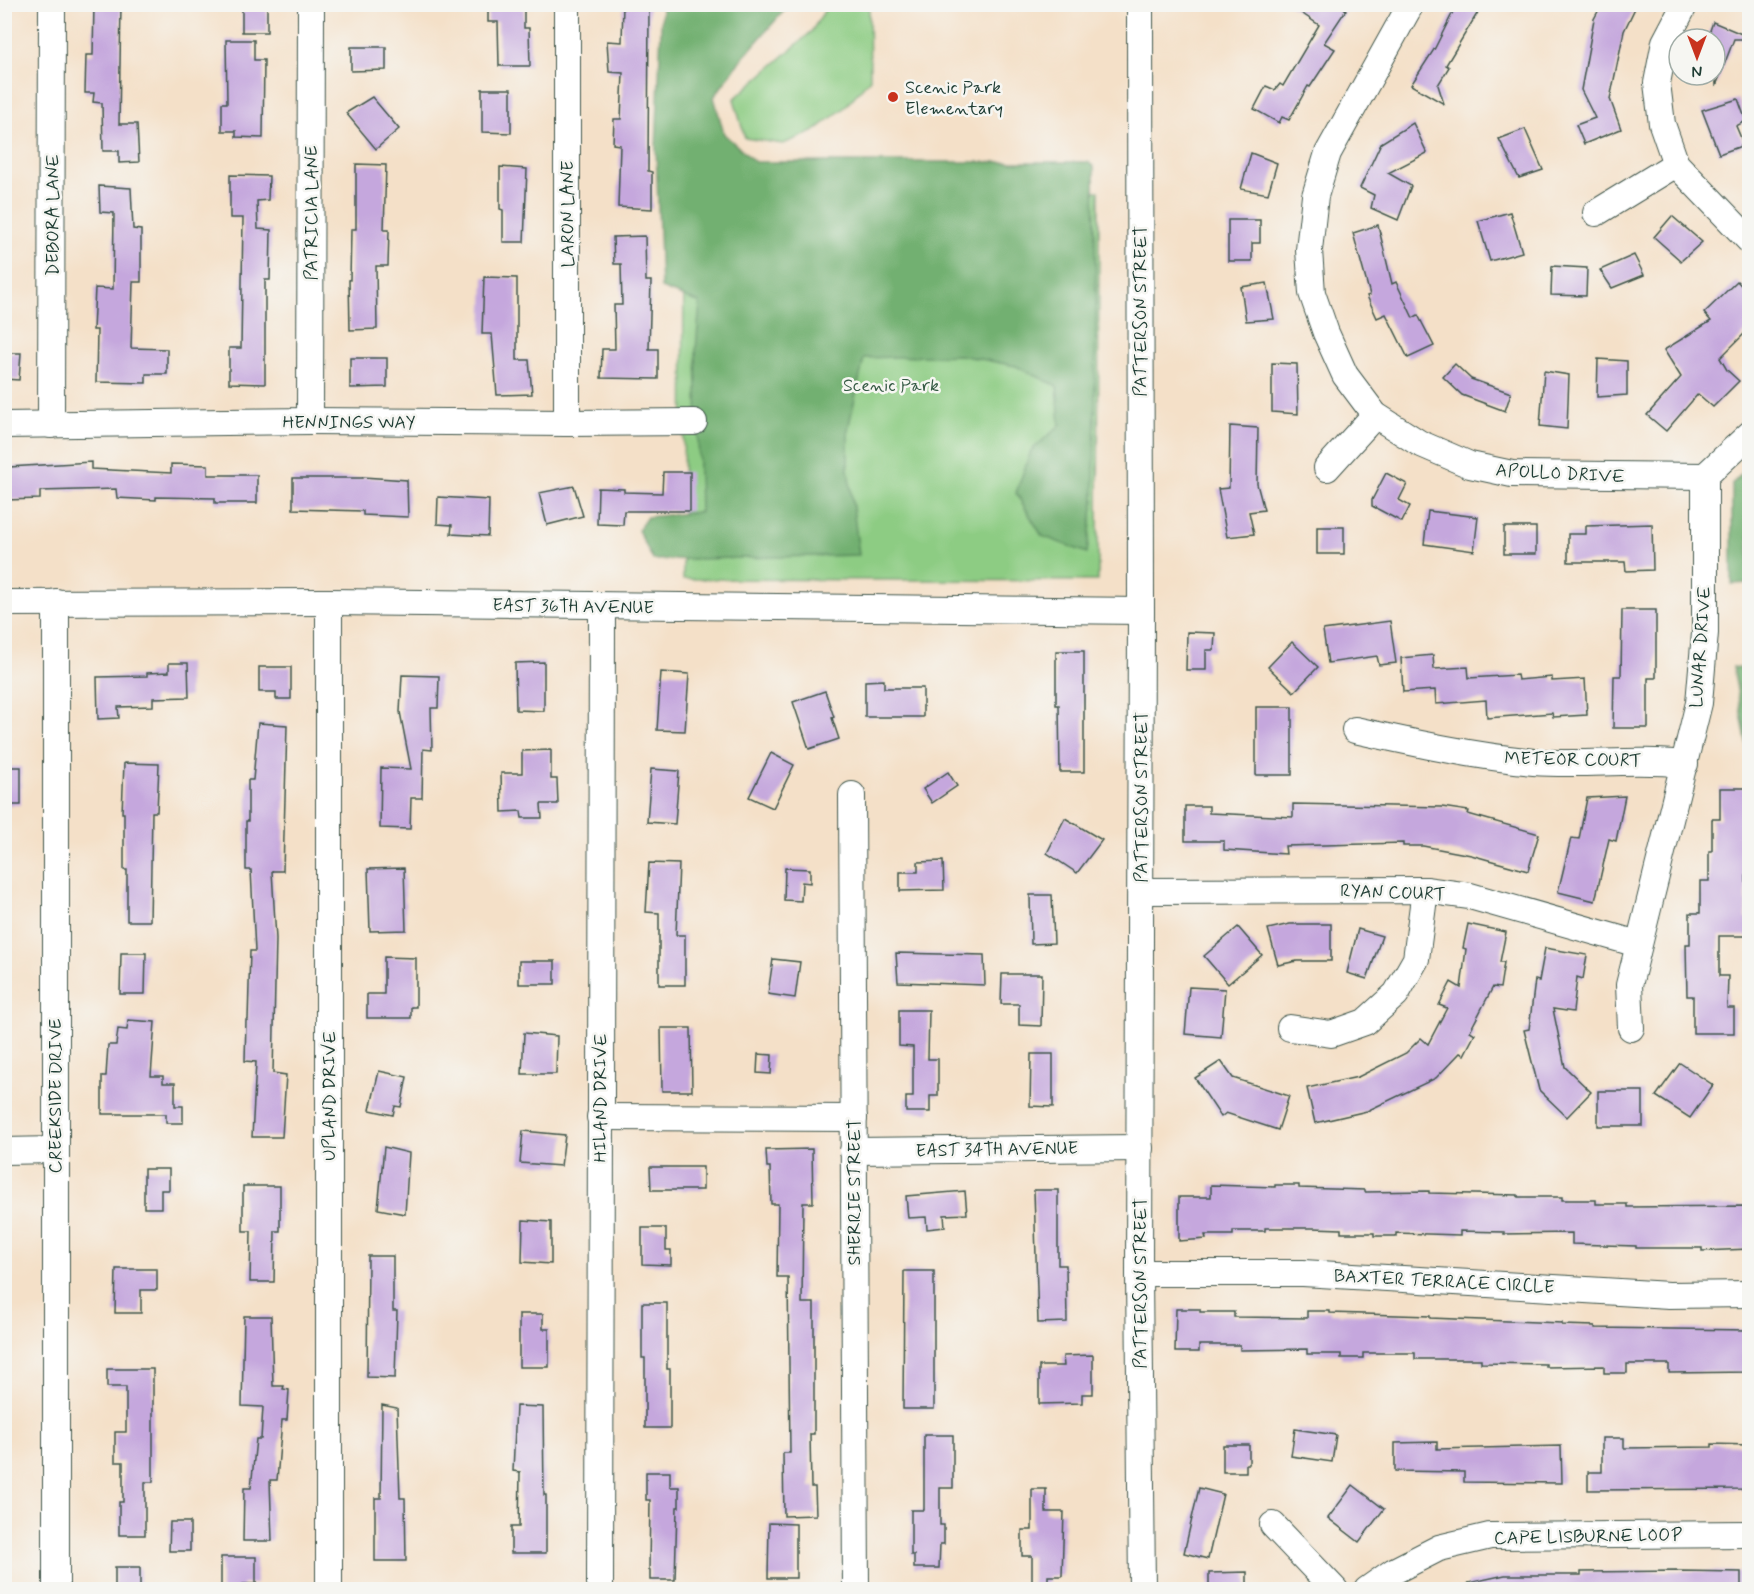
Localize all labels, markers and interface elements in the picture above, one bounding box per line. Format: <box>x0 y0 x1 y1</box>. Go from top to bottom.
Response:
north arrow <box>1667 27 1727 87</box>
text: N <box>1692 60 1702 81</box>
place label: Scenic Park Elementary <box>905 76 1003 121</box>
marker: Scenic Park Elementary <box>886 90 900 104</box>
street label: PATRICIA LANE <box>300 145 324 281</box>
street label: DEBORA LANE <box>41 154 65 276</box>
street label: LARON LANE <box>556 161 580 267</box>
street label: PATTERSON STREET <box>1129 225 1153 397</box>
park label: Scenic Park <box>843 374 939 398</box>
street label: HENNINGS WAY <box>282 411 416 435</box>
street label: APOLLO DRIVE <box>1495 459 1625 489</box>
street label: LUNAR DRIVE <box>1685 585 1717 709</box>
street label: EAST 36TH AVENUE <box>492 594 654 620</box>
street label: PATTERSON STREET <box>1130 711 1154 883</box>
street label: METEOR COURT <box>1504 747 1642 773</box>
street label: RYAN COURT <box>1340 879 1446 907</box>
street label: CREEKSIDE DRIVE <box>44 1019 68 1173</box>
street label: UPLAND DRIVE <box>318 1031 342 1161</box>
street label: HILAND DRIVE <box>589 1033 613 1162</box>
street label: SHERRIE STREET <box>843 1119 867 1265</box>
street label: EAST 34TH AVENUE <box>916 1137 1078 1163</box>
street label: PATTERSON STREET <box>1129 1197 1153 1369</box>
street label: BAXTER TERRACE CIRCLE <box>1333 1264 1555 1300</box>
street label: CAPE LISBURNE LOOP <box>1494 1523 1683 1551</box>

